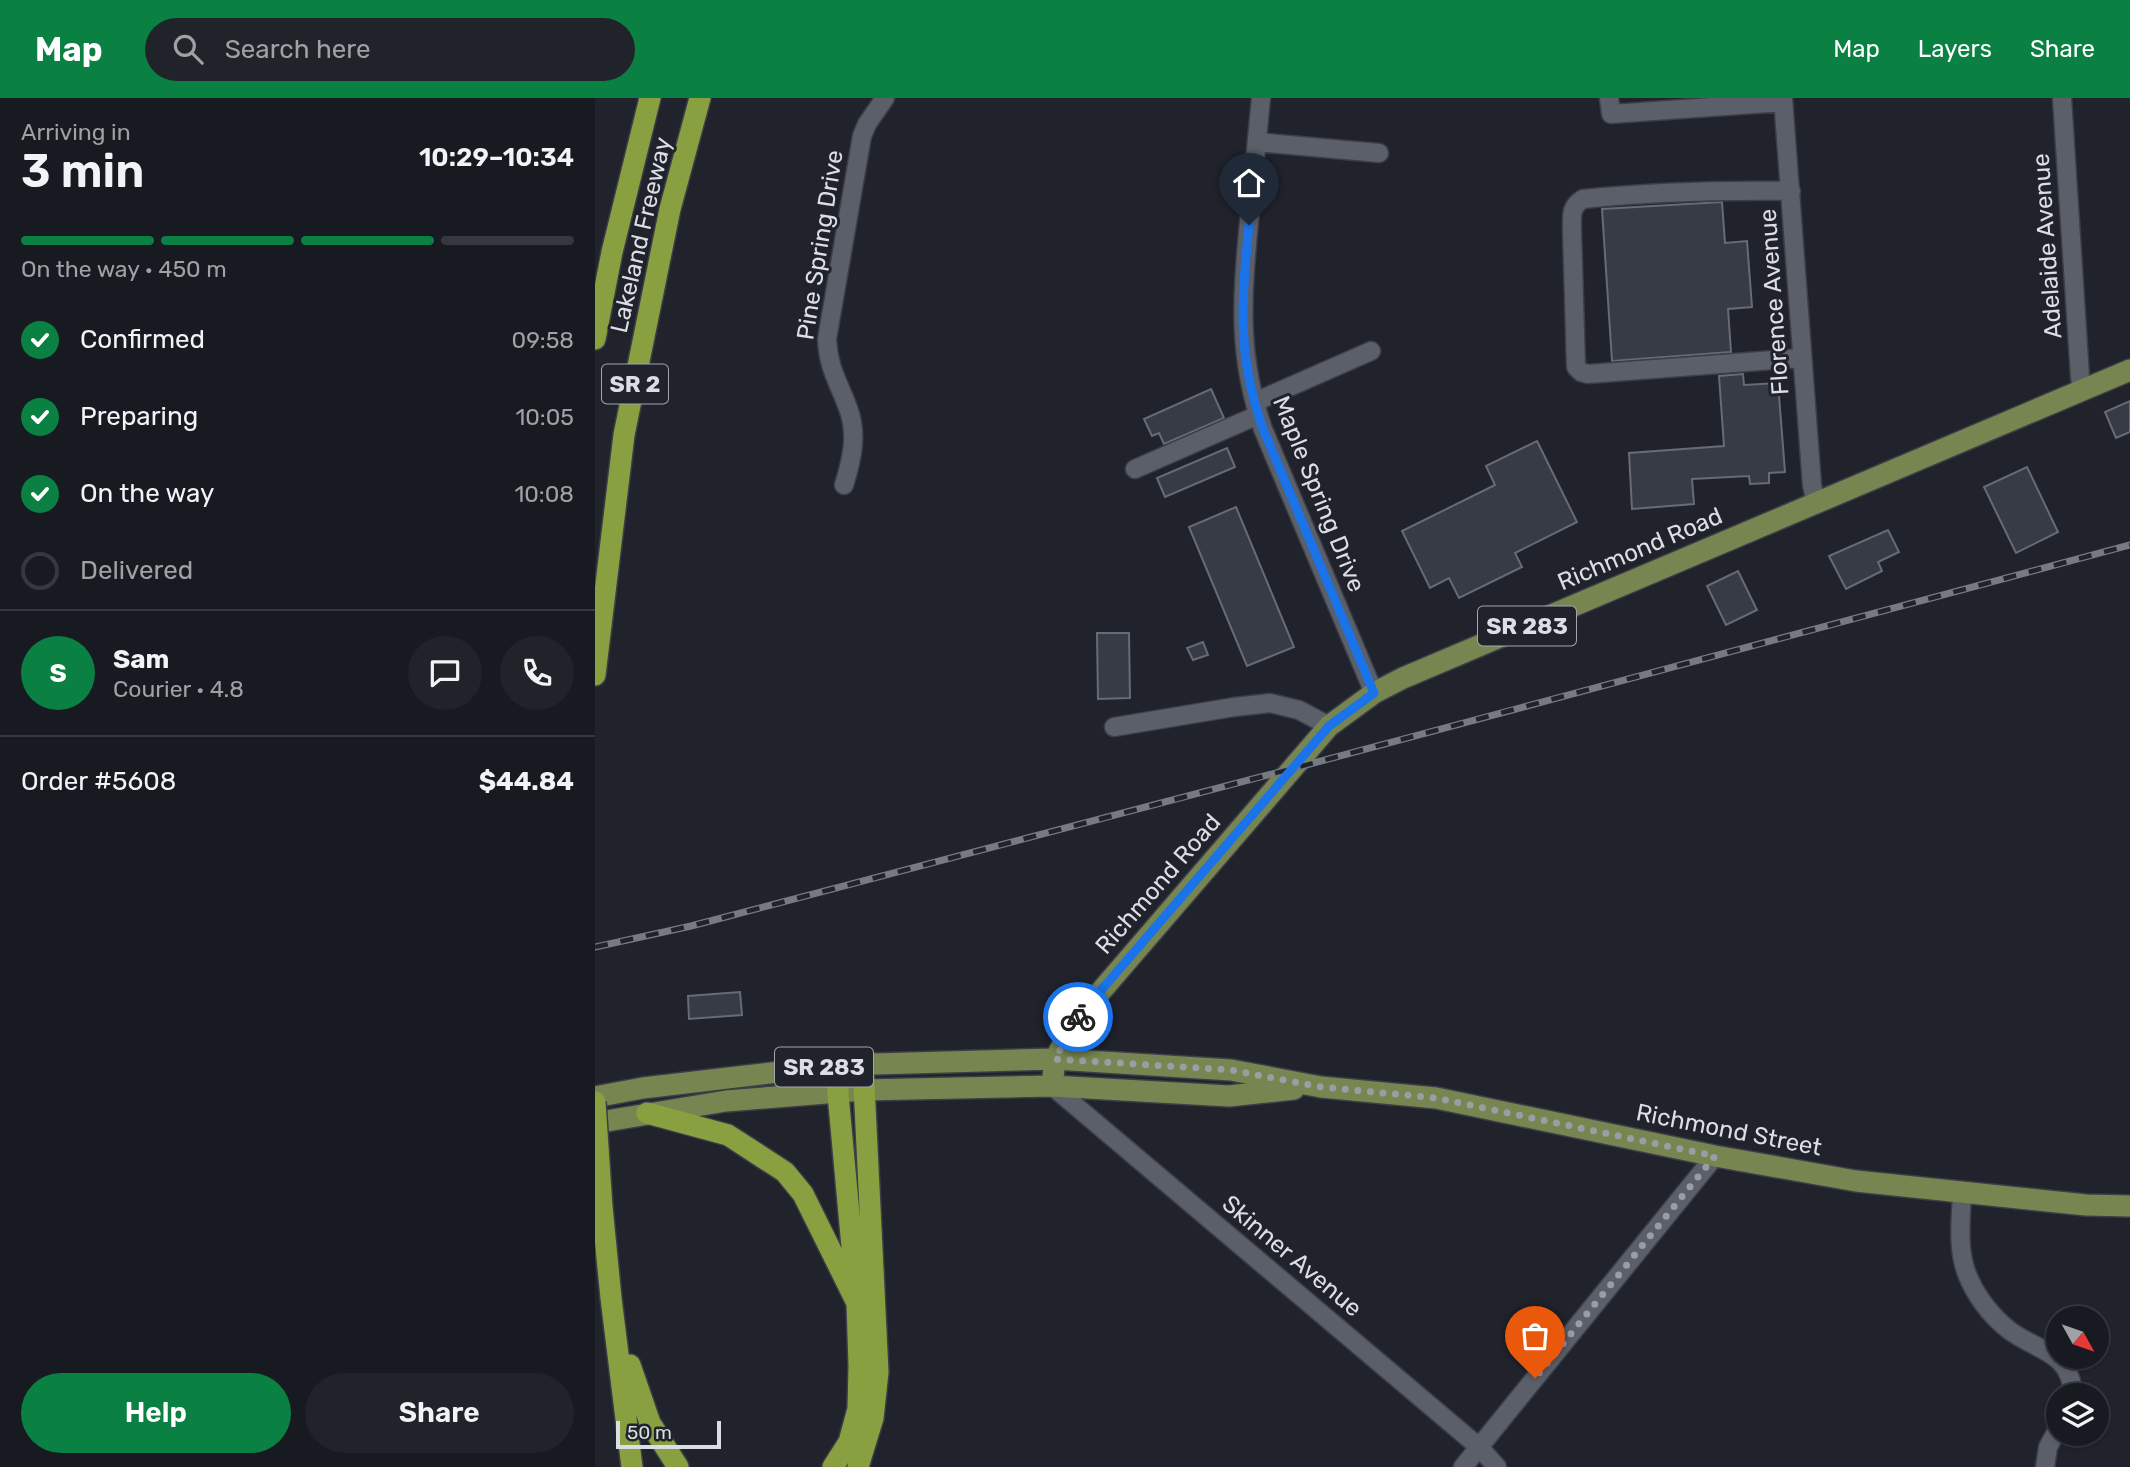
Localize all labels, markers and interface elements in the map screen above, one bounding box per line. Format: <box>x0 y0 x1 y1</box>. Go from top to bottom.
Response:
search box <box>145 18 635 81</box>
text: Map <box>35 30 103 69</box>
icon: search <box>169 30 207 68</box>
text: Search here <box>225 34 370 65</box>
text: Map <box>1833 35 1880 63</box>
text: Layers <box>1918 35 1992 63</box>
text: Share <box>2030 35 2095 63</box>
text: Arriving in <box>21 118 131 146</box>
street label: Lakeland Freeway <box>605 134 677 336</box>
text: 10:29–10:34 <box>419 142 574 173</box>
text: 3 min <box>21 144 144 199</box>
street label: Pine Spring Drive <box>791 148 849 342</box>
street label: Adelaide Avenue <box>2027 152 2067 340</box>
pin <box>1219 153 1279 225</box>
icon: home <box>1230 164 1268 202</box>
street label: Florence Avenue <box>1754 208 1794 396</box>
text: On the way · 450 m <box>21 255 227 283</box>
icon: check <box>21 321 59 359</box>
text: Confirmed <box>80 324 205 355</box>
text: 09:58 <box>512 326 574 354</box>
road number: SR 2 <box>602 364 668 404</box>
street label: Maple Spring Drive <box>1267 392 1371 596</box>
icon: check <box>21 398 59 436</box>
text: Preparing <box>80 401 198 432</box>
text: 10:05 <box>515 403 574 431</box>
icon: check <box>21 475 59 513</box>
text: On the way <box>80 478 214 509</box>
text: 10:08 <box>514 480 574 508</box>
street label: Richmond Road <box>1553 502 1727 596</box>
text: Delivered <box>80 555 193 586</box>
road number: SR 283 <box>1478 606 1576 646</box>
button: chat <box>408 636 482 710</box>
button: phone <box>500 636 574 710</box>
text: Sam <box>113 644 169 675</box>
text: S <box>49 658 67 689</box>
text: Courier · 4.8 <box>113 675 244 703</box>
text: Order #5608 <box>21 766 176 797</box>
text: $44.84 <box>479 766 574 797</box>
street label: Richmond Road <box>1090 808 1226 960</box>
courier <box>1043 982 1113 1052</box>
icon: bike <box>1059 998 1097 1036</box>
road number: SR 283 <box>775 1048 873 1086</box>
street label: Richmond Street <box>1634 1098 1824 1162</box>
street label: Skinner Avenue <box>1217 1190 1367 1322</box>
pin <box>1505 1306 1565 1378</box>
north arrow <box>2046 1306 2109 1368</box>
map controls <box>2046 1306 2109 1446</box>
icon: bag <box>1516 1317 1554 1355</box>
button: Help <box>21 1373 291 1453</box>
button: Share <box>305 1373 574 1453</box>
button: layers <box>2046 1383 2109 1446</box>
scale bar <box>616 1418 721 1450</box>
text: 50 m <box>627 1421 672 1444</box>

